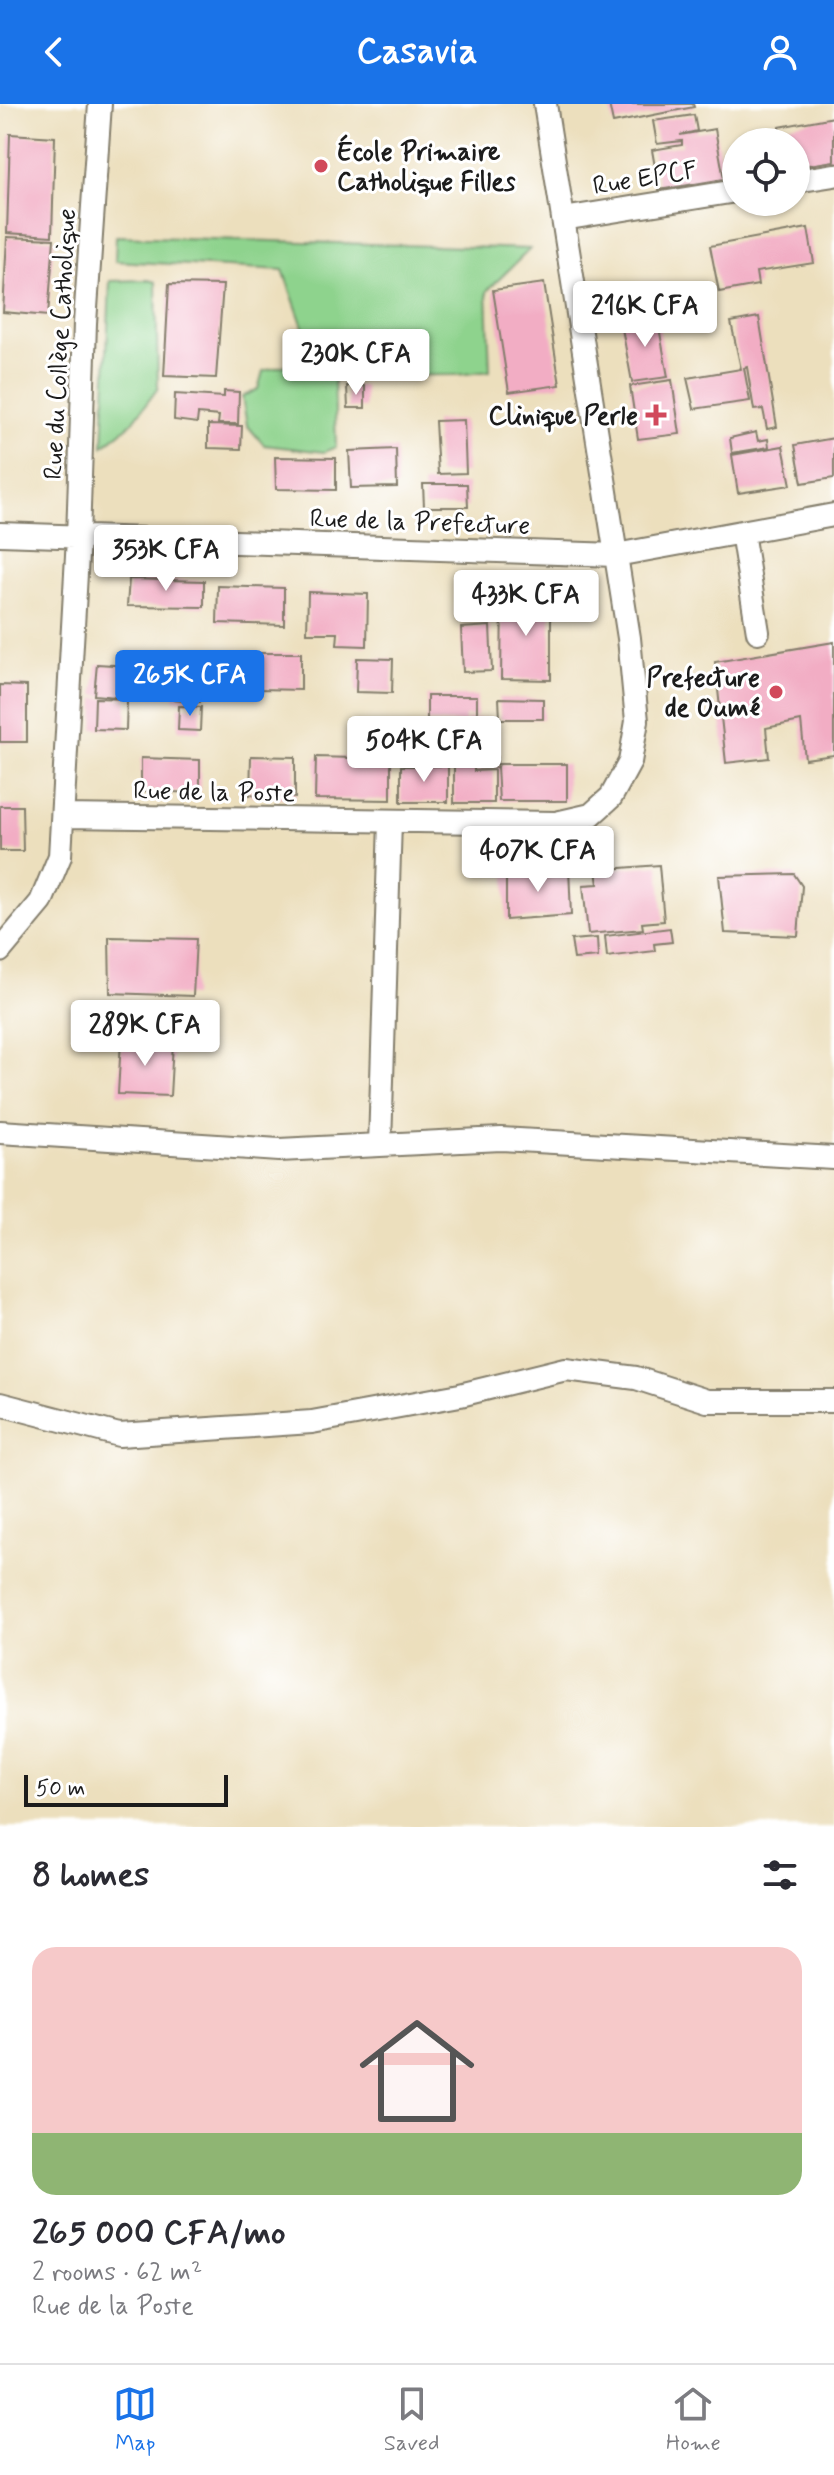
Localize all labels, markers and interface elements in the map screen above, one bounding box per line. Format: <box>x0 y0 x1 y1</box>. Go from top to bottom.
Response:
text: Casavia <box>356 29 478 76</box>
icon: back <box>32 30 76 74</box>
icon: person <box>758 30 802 74</box>
map controls <box>722 128 810 216</box>
button: locate <box>722 128 810 216</box>
place label: École Primaire Catholique Filles <box>337 134 516 200</box>
street label: Rue EPCF <box>590 154 700 204</box>
marker: École Primaire Catholique Filles <box>312 157 330 175</box>
street label: Rue du Collège Catholique <box>37 208 85 481</box>
pin: 216K CFA <box>562 281 728 349</box>
text: 216K CFA <box>591 290 699 324</box>
pin: 230K CFA <box>273 329 439 397</box>
text: 230K CFA <box>300 338 412 372</box>
place label: Clinique Perle <box>488 400 638 434</box>
marker: Clinique Perle <box>645 404 667 426</box>
street label: Rue de la Prefecture <box>309 502 531 544</box>
pin: 353K CFA <box>83 525 249 593</box>
text: 353K CFA <box>112 534 220 568</box>
pin: 433K CFA <box>443 570 609 638</box>
text: 433K CFA <box>472 579 580 613</box>
pin: 265K CFA <box>107 650 273 718</box>
text: 265K CFA <box>133 659 247 693</box>
place label: Prefecture de Oumé <box>646 662 760 726</box>
marker: Prefecture de Oumé <box>767 683 785 701</box>
pin: 504K CFA <box>341 716 507 784</box>
text: 504K CFA <box>365 725 483 759</box>
street label: Rue de la Poste <box>133 775 295 811</box>
pin: 407K CFA <box>455 826 621 894</box>
text: 407K CFA <box>480 835 596 869</box>
pin: 289K CFA <box>62 1000 228 1068</box>
text: 289K CFA <box>89 1009 201 1043</box>
scale bar <box>24 1771 228 1807</box>
text: 50 m <box>36 1775 85 1803</box>
text: 8 homes <box>32 1853 149 1898</box>
icon: filters <box>758 1853 802 1897</box>
icon: home <box>345 1999 489 2143</box>
text: 265 000 CFA/mo <box>32 2211 286 2256</box>
text: 2 rooms · 62 m² <box>32 2256 202 2290</box>
text: Rue de la Poste <box>32 2290 194 2324</box>
tab: Map <box>113 2382 157 2458</box>
tab: Saved <box>384 2382 439 2458</box>
tab: Home <box>666 2382 721 2458</box>

